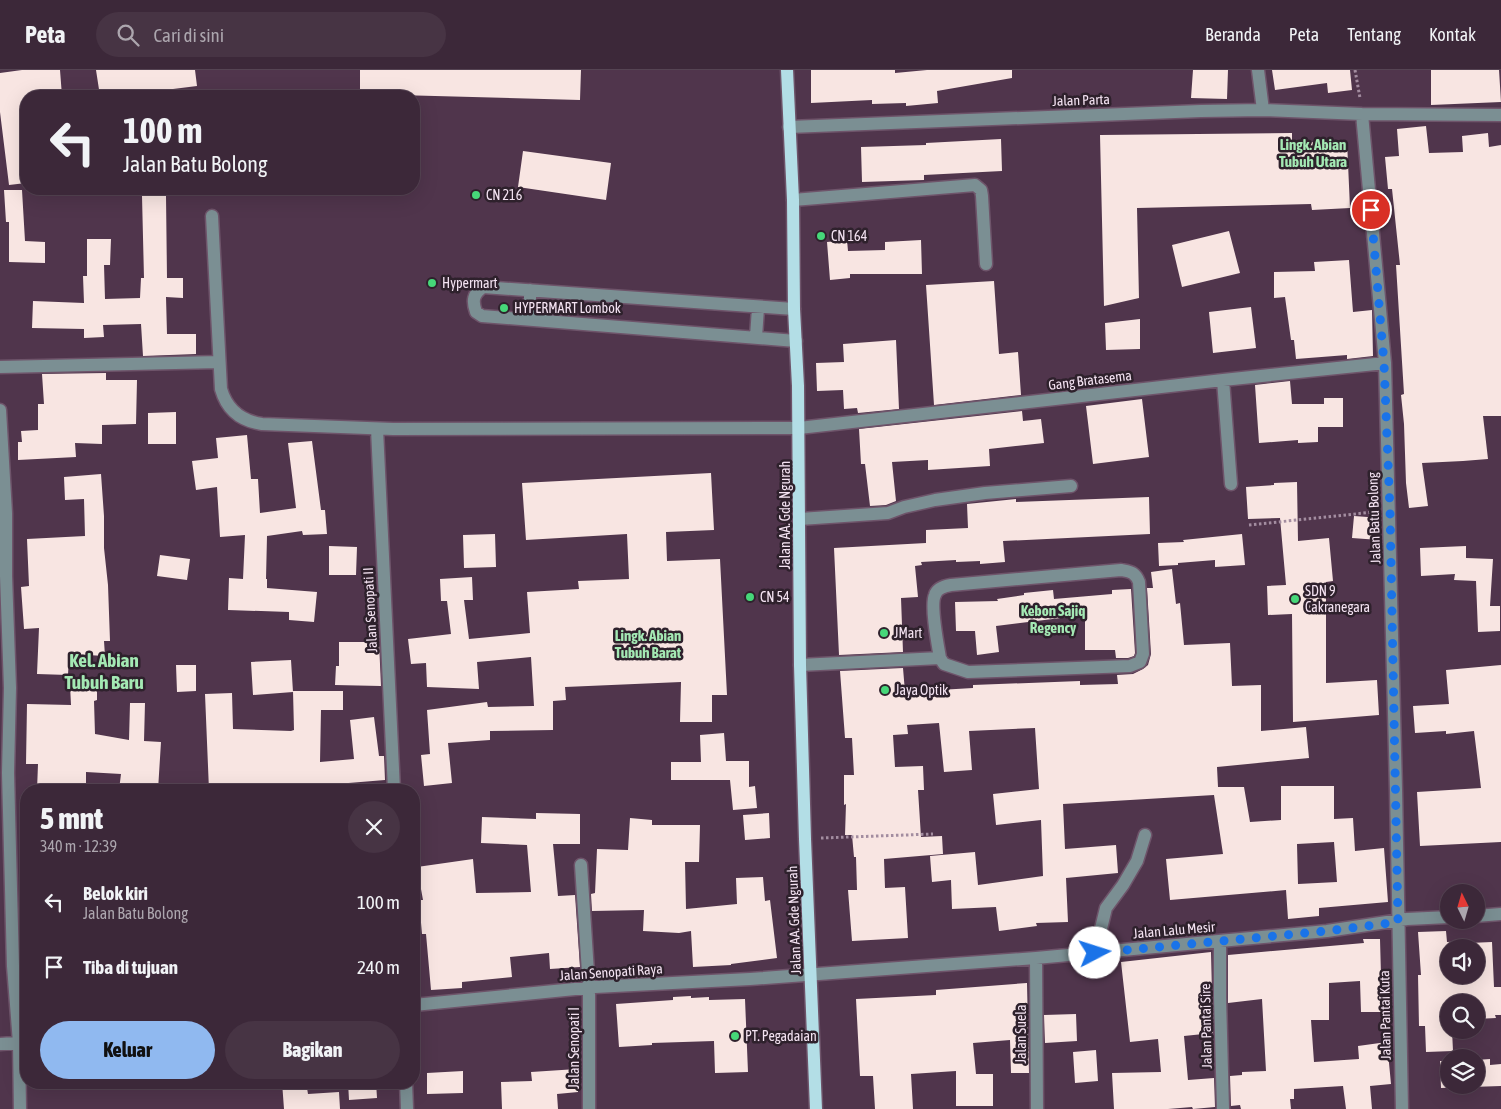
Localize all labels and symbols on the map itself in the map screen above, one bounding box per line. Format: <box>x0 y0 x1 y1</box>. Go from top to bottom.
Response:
street label: Jalan Parta <box>1052 91 1110 109</box>
district label: Lingk. Abian Tubuh Utara <box>1279 136 1347 170</box>
place label: CN 216 <box>486 187 523 203</box>
marker: CN 216 <box>470 189 482 201</box>
pin <box>1350 189 1392 231</box>
place label: CN 164 <box>831 228 868 244</box>
marker: CN 164 <box>815 230 827 242</box>
place label: Hypermart <box>442 275 498 291</box>
marker: Hypermart <box>426 277 438 289</box>
place label: HYPERMART Lombok <box>514 300 621 316</box>
marker: HYPERMART Lombok <box>498 302 510 314</box>
street label: Gang Bratasema <box>1047 367 1133 393</box>
street label: Jalan AA. Gde Ngurah <box>777 461 793 569</box>
street label: Jalan Batu Bolong <box>1364 472 1384 564</box>
street label: Jalan Senopati II <box>360 567 380 653</box>
place label: SDN 9 Cakranegara <box>1305 583 1370 615</box>
place label: CN 54 <box>760 589 790 605</box>
marker: CN 54 <box>744 591 756 603</box>
marker: SDN 9 Cakranegara <box>1289 593 1301 605</box>
district label: Kebon Sajiq Regency <box>1021 602 1085 636</box>
place label: JMart <box>894 625 922 641</box>
district label: Lingk. Abian Tubuh Barat <box>615 627 682 661</box>
marker: JMart <box>878 627 890 639</box>
district label: Kel. Abian Tubuh Baru <box>64 649 144 693</box>
place label: Jaya Optik <box>895 682 948 698</box>
marker: Jaya Optik <box>879 684 891 696</box>
street label: Jalan AA. Gde Ngurah <box>784 865 804 975</box>
north arrow <box>1440 884 1485 929</box>
street label: Jalan Lalu Mesir <box>1132 918 1217 942</box>
position arrow <box>1068 926 1120 978</box>
street label: Jalan Senopati Raya <box>559 960 663 984</box>
street label: Jalan Pantai Kuta <box>1376 970 1394 1060</box>
street label: Jalan Pantai Sire <box>1197 983 1215 1069</box>
street label: Jalan Suela <box>1013 1004 1029 1064</box>
street label: Jalan Senopati I <box>566 1007 582 1089</box>
place label: PT. Pegadaian <box>745 1028 817 1044</box>
marker: PT. Pegadaian <box>729 1030 741 1042</box>

